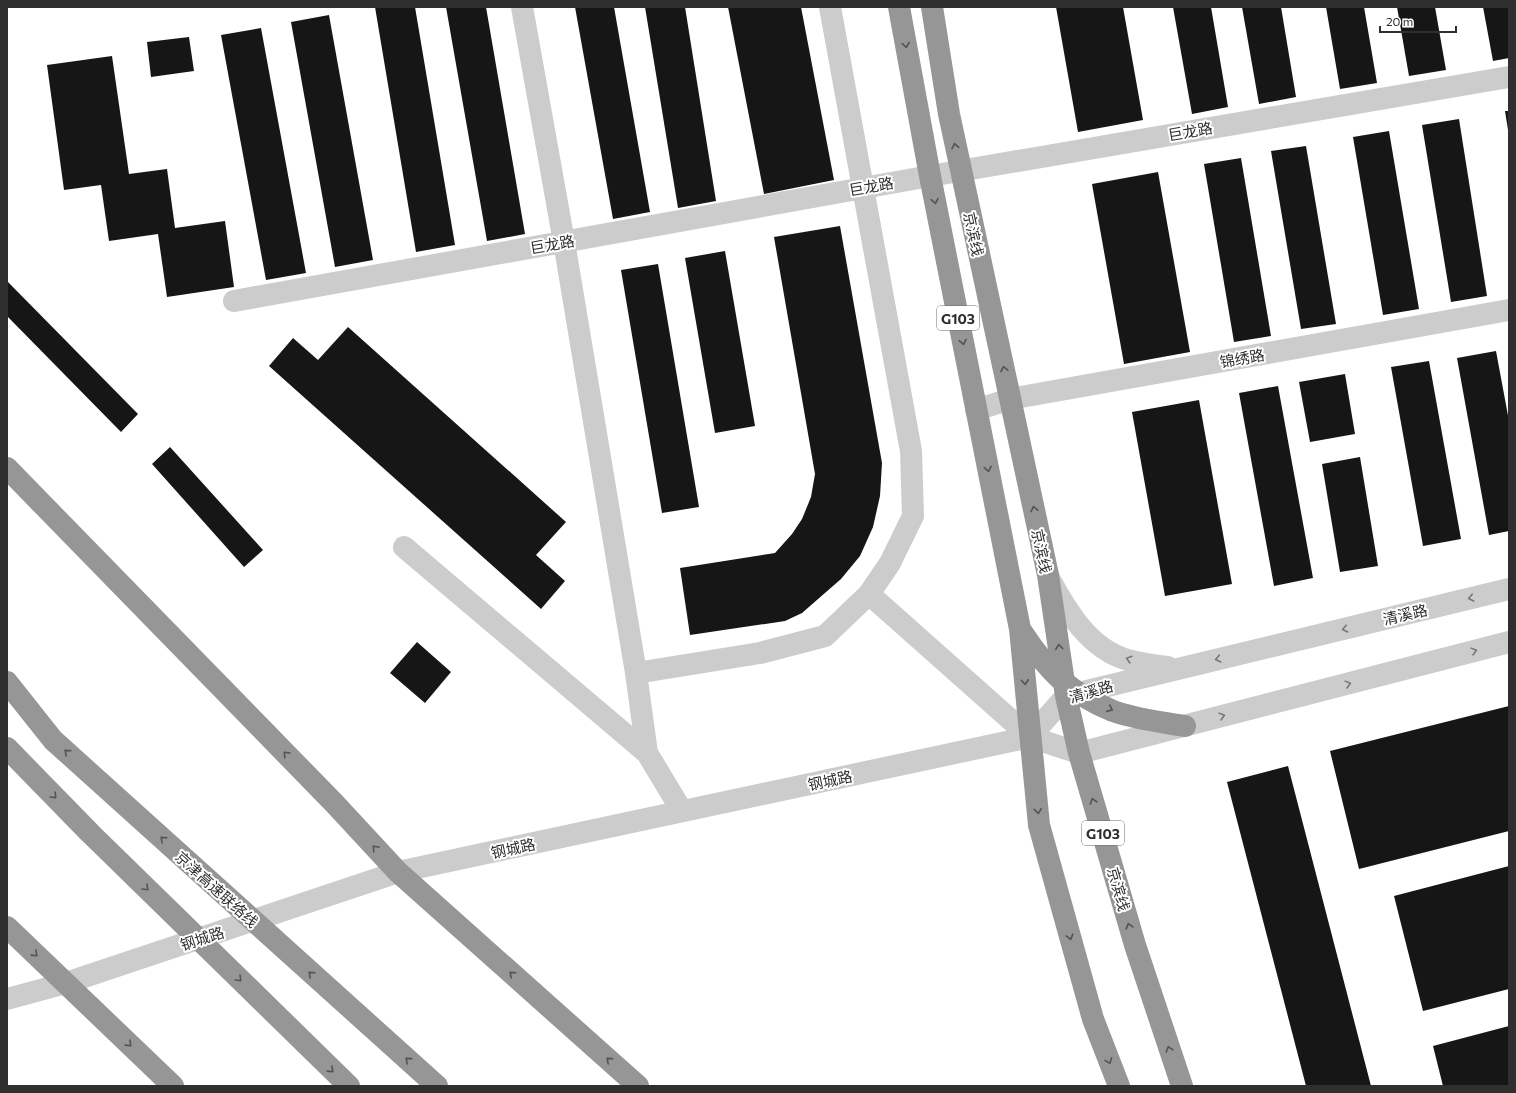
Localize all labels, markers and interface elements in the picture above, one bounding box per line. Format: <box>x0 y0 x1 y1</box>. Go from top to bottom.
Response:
scale bar <box>1380 8 1456 34</box>
text: 20 m <box>1386 14 1413 28</box>
one-way arrow <box>901 42 910 48</box>
street label: 巨龙路 <box>1166 118 1214 144</box>
one-way arrow <box>951 143 960 149</box>
street label: 巨龙路 <box>847 173 895 199</box>
one-way arrow <box>930 198 938 204</box>
street label: 京滨线 <box>961 210 987 258</box>
street label: 巨龙路 <box>528 231 576 257</box>
road number: G103 <box>937 306 979 330</box>
one-way arrow <box>958 339 967 345</box>
street label: 锦绣路 <box>1218 345 1266 371</box>
one-way arrow <box>1000 365 1008 372</box>
one-way arrow <box>984 466 992 473</box>
one-way arrow <box>1030 506 1038 513</box>
street label: 京滨线 <box>1029 527 1055 575</box>
one-way arrow <box>1468 594 1474 602</box>
street label: 清溪路 <box>1381 600 1429 628</box>
one-way arrow <box>1341 624 1348 632</box>
one-way arrow <box>1055 644 1064 650</box>
one-way arrow <box>1470 647 1477 656</box>
one-way arrow <box>1125 655 1132 664</box>
one-way arrow <box>1215 655 1221 663</box>
street label: 清溪路 <box>1067 676 1115 706</box>
one-way arrow <box>1021 679 1030 685</box>
one-way arrow <box>1345 680 1351 688</box>
one-way arrow <box>1106 704 1114 712</box>
one-way arrow <box>1219 713 1226 721</box>
one-way arrow <box>64 750 71 757</box>
one-way arrow <box>283 751 291 759</box>
street label: 钢城路 <box>806 767 854 793</box>
one-way arrow <box>49 791 57 799</box>
one-way arrow <box>1090 797 1098 804</box>
one-way arrow <box>1033 808 1042 814</box>
road number: G103 <box>1082 821 1124 845</box>
street label: 钢城路 <box>489 835 537 861</box>
one-way arrow <box>160 837 168 844</box>
one-way arrow <box>373 845 380 852</box>
street label: 京津高速联络线 <box>172 847 262 931</box>
street label: 京滨线 <box>1104 865 1134 913</box>
one-way arrow <box>141 883 149 891</box>
street label: 钢城路 <box>178 922 226 954</box>
one-way arrow <box>1125 922 1134 929</box>
one-way arrow <box>1065 933 1074 940</box>
one-way arrow <box>30 949 38 957</box>
one-way arrow <box>308 971 316 978</box>
one-way arrow <box>509 971 517 978</box>
one-way arrow <box>234 974 242 982</box>
one-way arrow <box>124 1039 132 1047</box>
one-way arrow <box>1165 1046 1174 1053</box>
one-way arrow <box>606 1057 614 1065</box>
one-way arrow <box>405 1058 413 1065</box>
one-way arrow <box>1105 1058 1113 1065</box>
one-way arrow <box>326 1065 334 1073</box>

